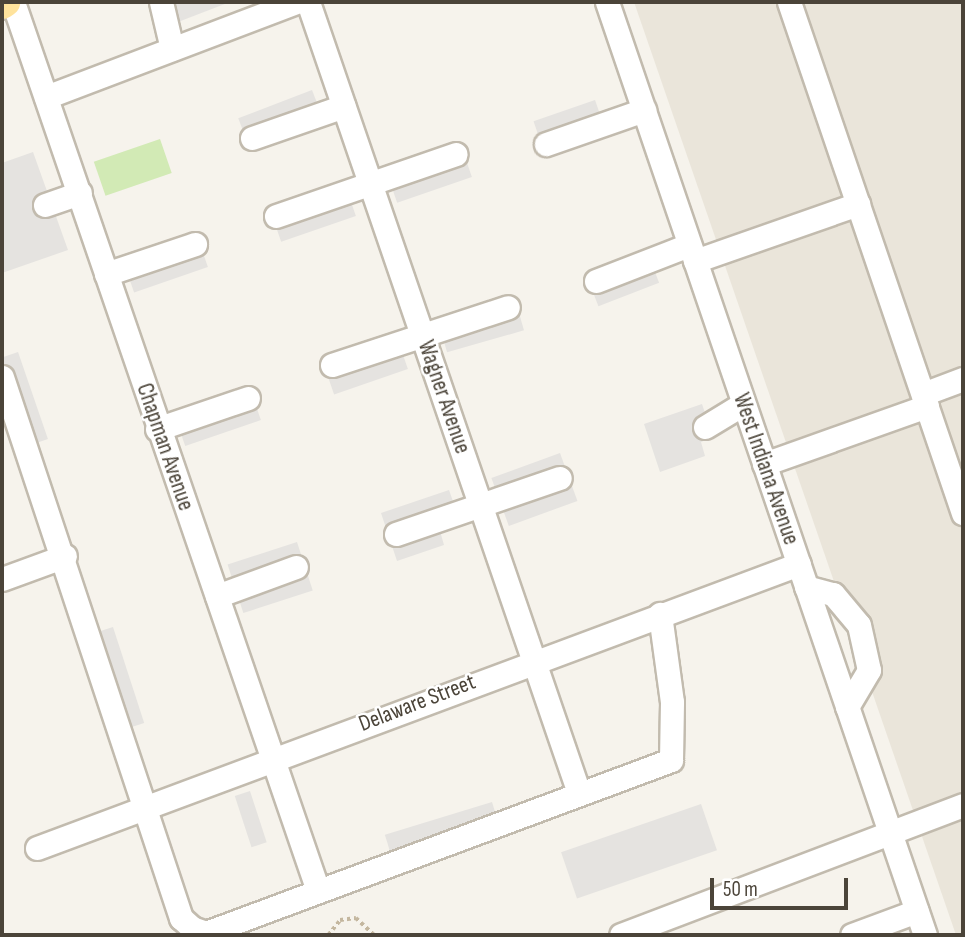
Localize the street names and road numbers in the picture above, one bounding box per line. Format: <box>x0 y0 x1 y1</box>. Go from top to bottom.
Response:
street label: Wagner Avenue <box>412 337 476 457</box>
street label: Chapman Avenue <box>130 380 200 514</box>
street label: West Indiana Avenue <box>727 390 805 548</box>
street label: Delaware Street <box>355 668 479 738</box>

